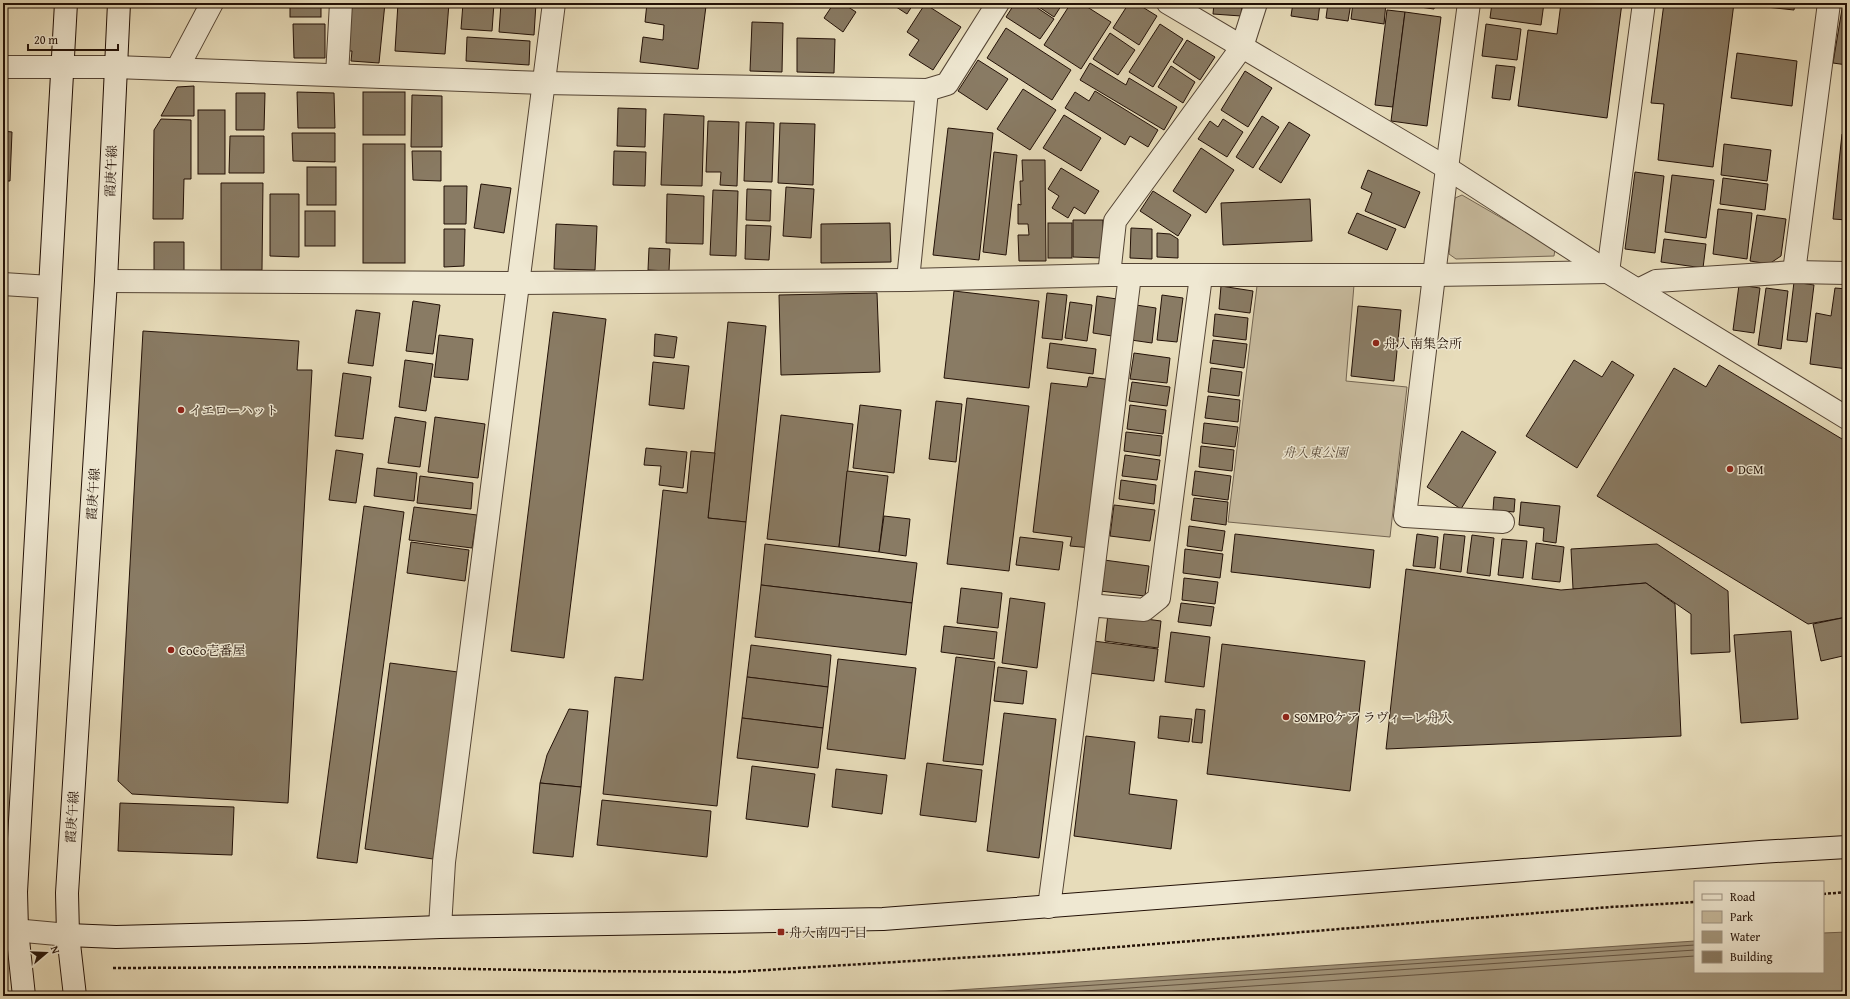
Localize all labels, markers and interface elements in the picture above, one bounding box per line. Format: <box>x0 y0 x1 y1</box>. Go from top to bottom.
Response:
scale bar <box>28 26 118 52</box>
text: 20 m <box>34 31 58 48</box>
street label: 霞庚午線 <box>101 145 121 197</box>
place label: 舟入南集会所 <box>1384 334 1462 353</box>
marker: 舟入南集会所 <box>1371 338 1381 348</box>
place label: イエローハット <box>189 401 279 420</box>
marker: イエローハット <box>176 405 186 415</box>
park label: 舟入東公園 <box>1282 443 1349 462</box>
place label: DCM <box>1738 460 1764 479</box>
marker: DCM <box>1725 464 1735 474</box>
street label: 霞庚午線 <box>82 467 104 521</box>
place label: CoCo壱番屋 <box>179 641 245 660</box>
marker: CoCo壱番屋 <box>166 645 176 655</box>
place label: SOMPOケア ラヴィーレ舟入 <box>1294 708 1453 727</box>
marker: SOMPOケア ラヴィーレ舟入 <box>1281 712 1291 722</box>
street label: 霞庚午線 <box>61 790 83 844</box>
legend <box>1694 881 1824 973</box>
text: Road <box>1730 888 1756 905</box>
text: Park <box>1730 908 1754 925</box>
place label: 舟入南四丁目 <box>789 923 867 942</box>
marker: 舟入南四丁目 <box>776 927 786 937</box>
text: Water <box>1730 928 1760 945</box>
north arrow <box>26 933 66 973</box>
text: N <box>47 944 64 956</box>
text: Building <box>1730 948 1773 965</box>

